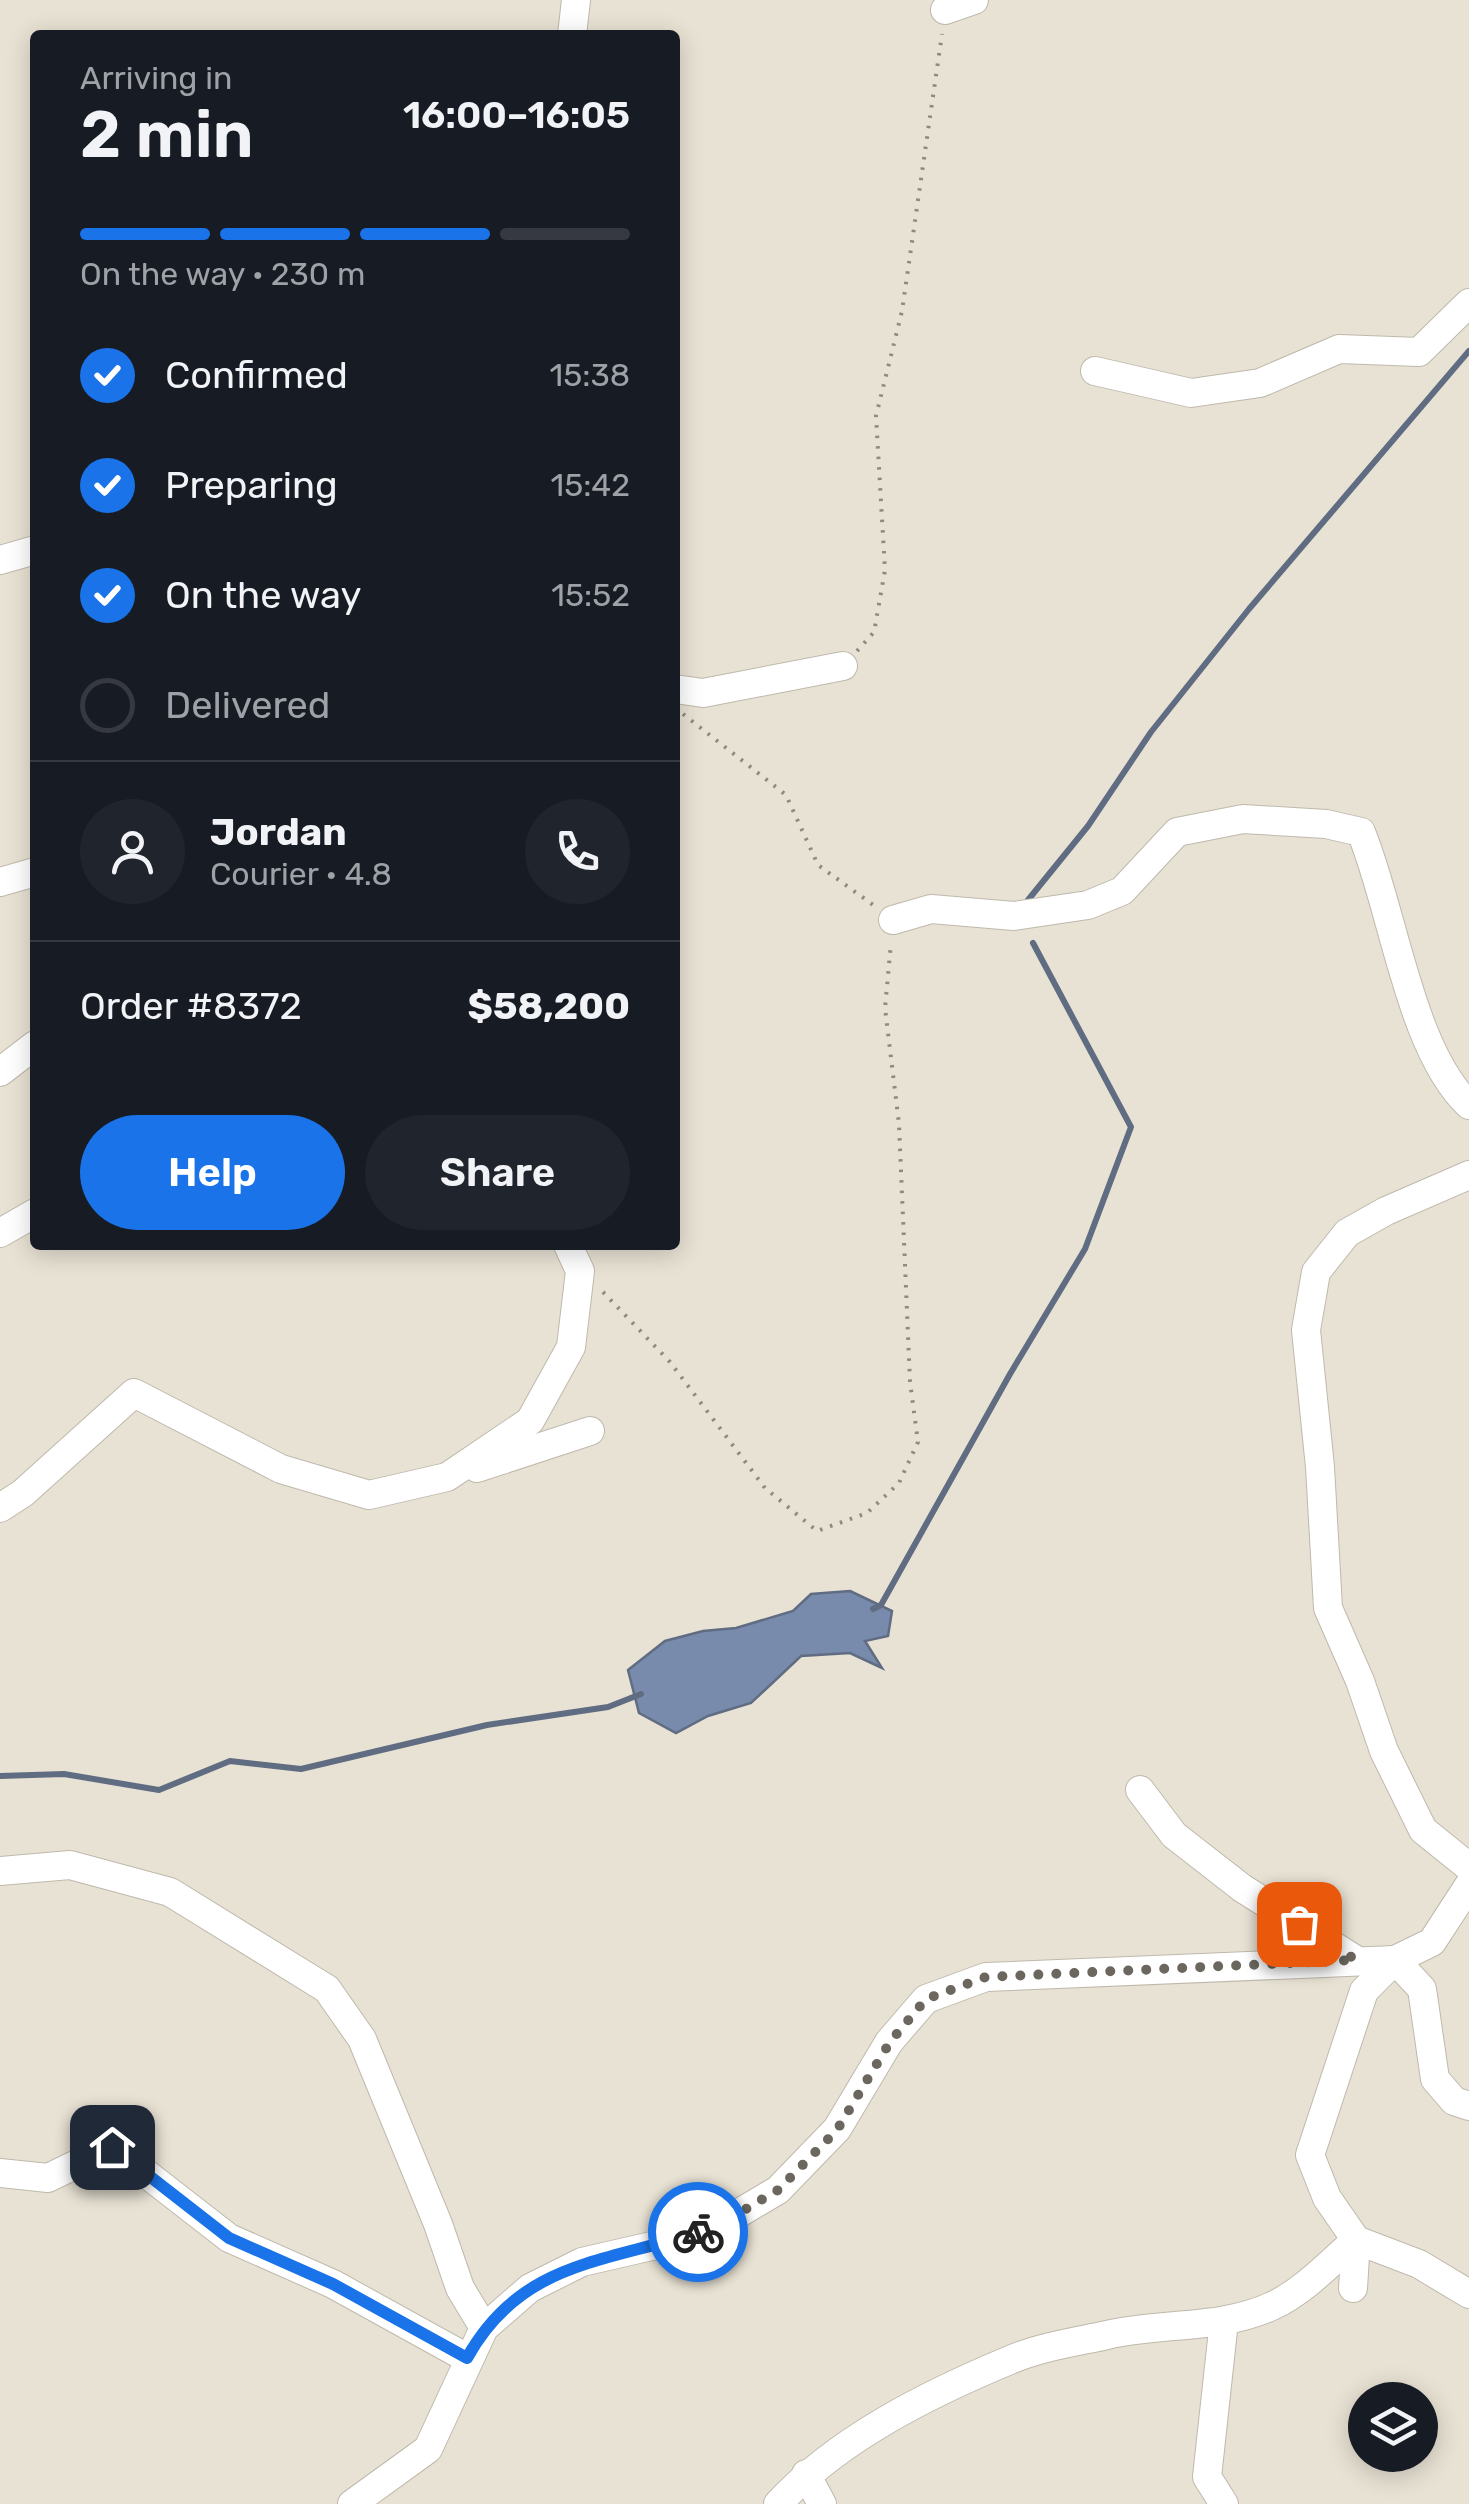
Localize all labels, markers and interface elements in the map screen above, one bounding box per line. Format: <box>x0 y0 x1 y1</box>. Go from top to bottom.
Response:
text: Arriving in <box>80 59 232 97</box>
text: 16:00–16:05 <box>403 92 630 138</box>
text: 2 min <box>80 96 254 173</box>
text: On the way · 230 m <box>80 255 365 293</box>
icon: check <box>80 348 135 403</box>
text: Confirmed <box>165 352 348 398</box>
text: 15:38 <box>550 356 630 394</box>
icon: check <box>80 458 135 513</box>
text: Preparing <box>165 462 338 508</box>
text: 15:42 <box>550 466 630 504</box>
icon: check <box>80 568 135 623</box>
text: On the way <box>165 572 361 618</box>
text: 15:52 <box>551 576 630 614</box>
text: Delivered <box>165 682 330 728</box>
button: person <box>80 799 185 904</box>
button: phone <box>525 799 630 904</box>
text: Jordan <box>210 809 347 855</box>
text: Courier · 4.8 <box>210 855 392 893</box>
text: Order #8372 <box>80 983 302 1029</box>
text: $58,200 <box>468 983 630 1029</box>
button: Help <box>80 1115 345 1230</box>
button: Share <box>365 1115 630 1230</box>
pin <box>1257 1882 1342 1967</box>
icon: bag <box>1272 1897 1327 1952</box>
pin <box>70 2105 155 2190</box>
icon: home <box>85 2120 140 2175</box>
courier <box>648 2182 748 2282</box>
icon: bike <box>671 2205 726 2260</box>
map controls <box>1348 2382 1438 2472</box>
button: layers <box>1348 2382 1438 2472</box>

